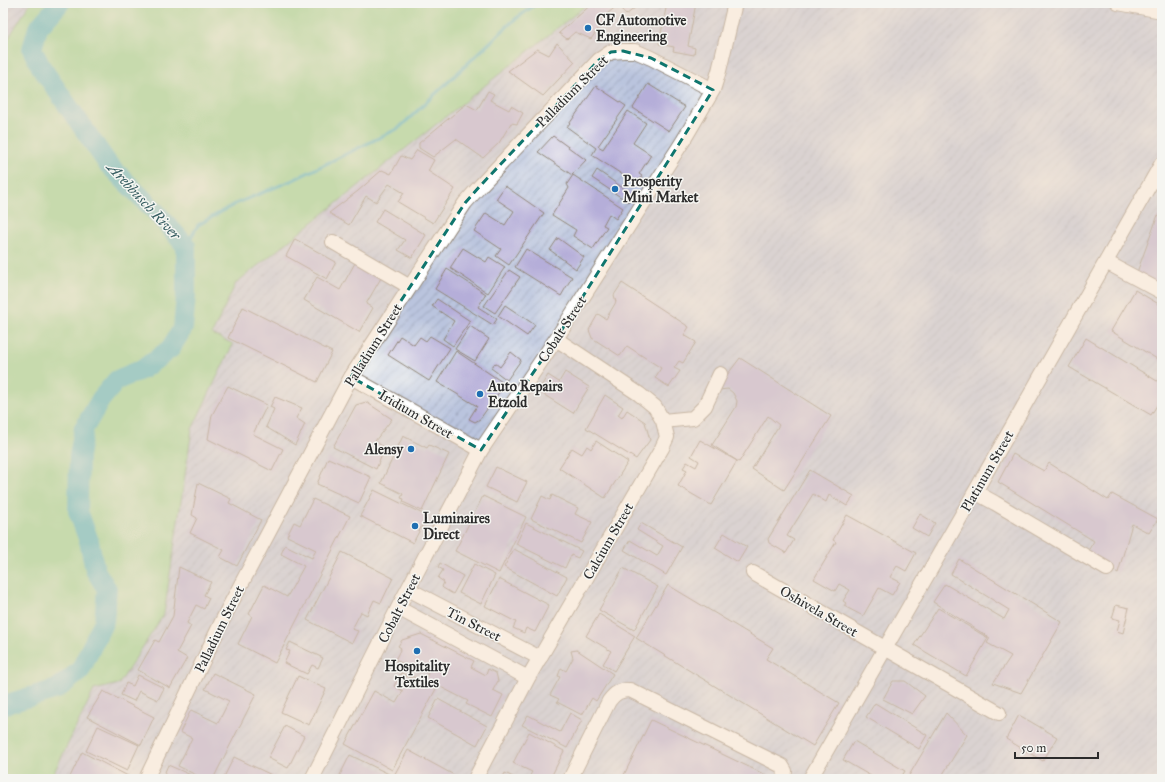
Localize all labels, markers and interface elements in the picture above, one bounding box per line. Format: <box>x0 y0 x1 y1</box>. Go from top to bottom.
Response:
place label: CF Automotive Engineering <box>596 12 687 46</box>
marker: CF Automotive Engineering <box>583 23 593 33</box>
street label: Palladium Street <box>533 52 612 131</box>
water label: Arebbusch River <box>102 157 185 244</box>
place label: Prosperity Mini Market <box>623 173 698 206</box>
marker: Prosperity Mini Market <box>610 184 620 194</box>
street label: Cobalt Street <box>535 293 590 366</box>
street label: Palladium Street <box>341 300 406 390</box>
place label: Auto Repairs Etzold <box>487 378 563 411</box>
street label: Iridium Street <box>376 386 456 443</box>
marker: Auto Repairs Etzold <box>475 389 485 399</box>
street label: Platinum Street <box>957 428 1018 515</box>
place label: Alensy <box>364 441 404 459</box>
marker: Alensy <box>406 444 416 454</box>
street label: Calcium Street <box>580 500 637 583</box>
place label: Luminaires Direct <box>423 510 490 543</box>
marker: Luminaires Direct <box>410 521 420 531</box>
street label: Cobalt Street <box>375 571 424 646</box>
street label: Oshivela Street <box>777 582 861 641</box>
street label: Palladium Street <box>191 583 248 676</box>
street label: Tin Street <box>444 604 504 645</box>
marker: Hospitality Textiles <box>412 646 422 656</box>
place label: Hospitality Textiles <box>385 658 451 691</box>
scale bar <box>1015 734 1098 760</box>
text: 50 m <box>1021 741 1046 755</box>

